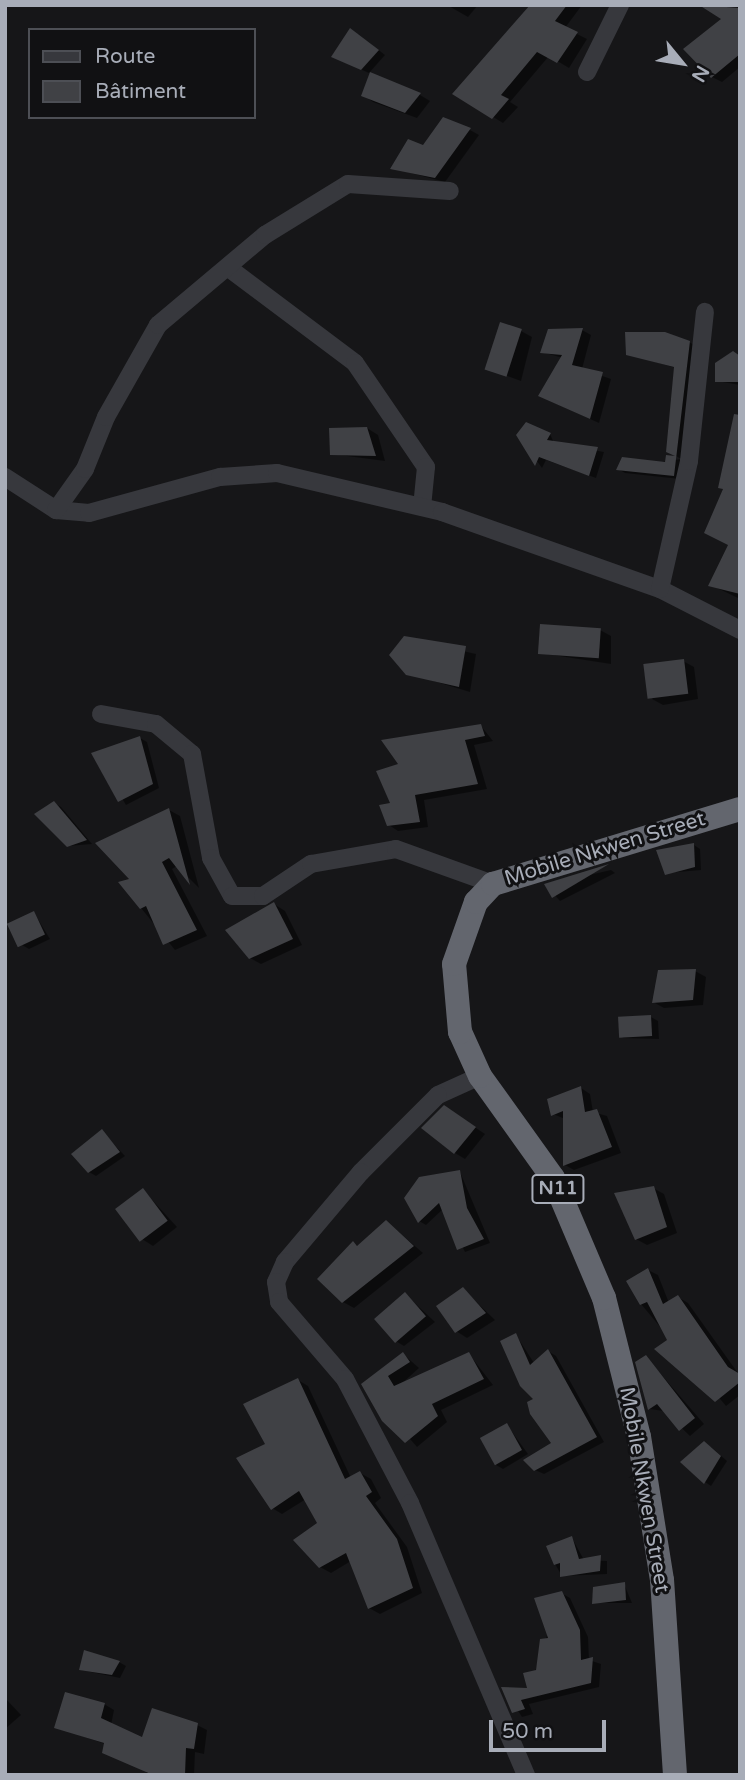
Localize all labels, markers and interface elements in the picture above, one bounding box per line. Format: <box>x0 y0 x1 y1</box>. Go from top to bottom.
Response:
legend <box>28 28 256 119</box>
north arrow <box>647 28 717 98</box>
text: Route <box>95 44 155 69</box>
text: N <box>687 61 714 86</box>
text: Bâtiment <box>95 79 186 104</box>
street label: Mobile Nkwen Street <box>502 806 708 892</box>
road number: N11 <box>530 1174 586 1204</box>
street label: Mobile Nkwen Street <box>613 1385 675 1595</box>
scale bar <box>493 1706 610 1750</box>
text: 50 m <box>502 1719 553 1744</box>

